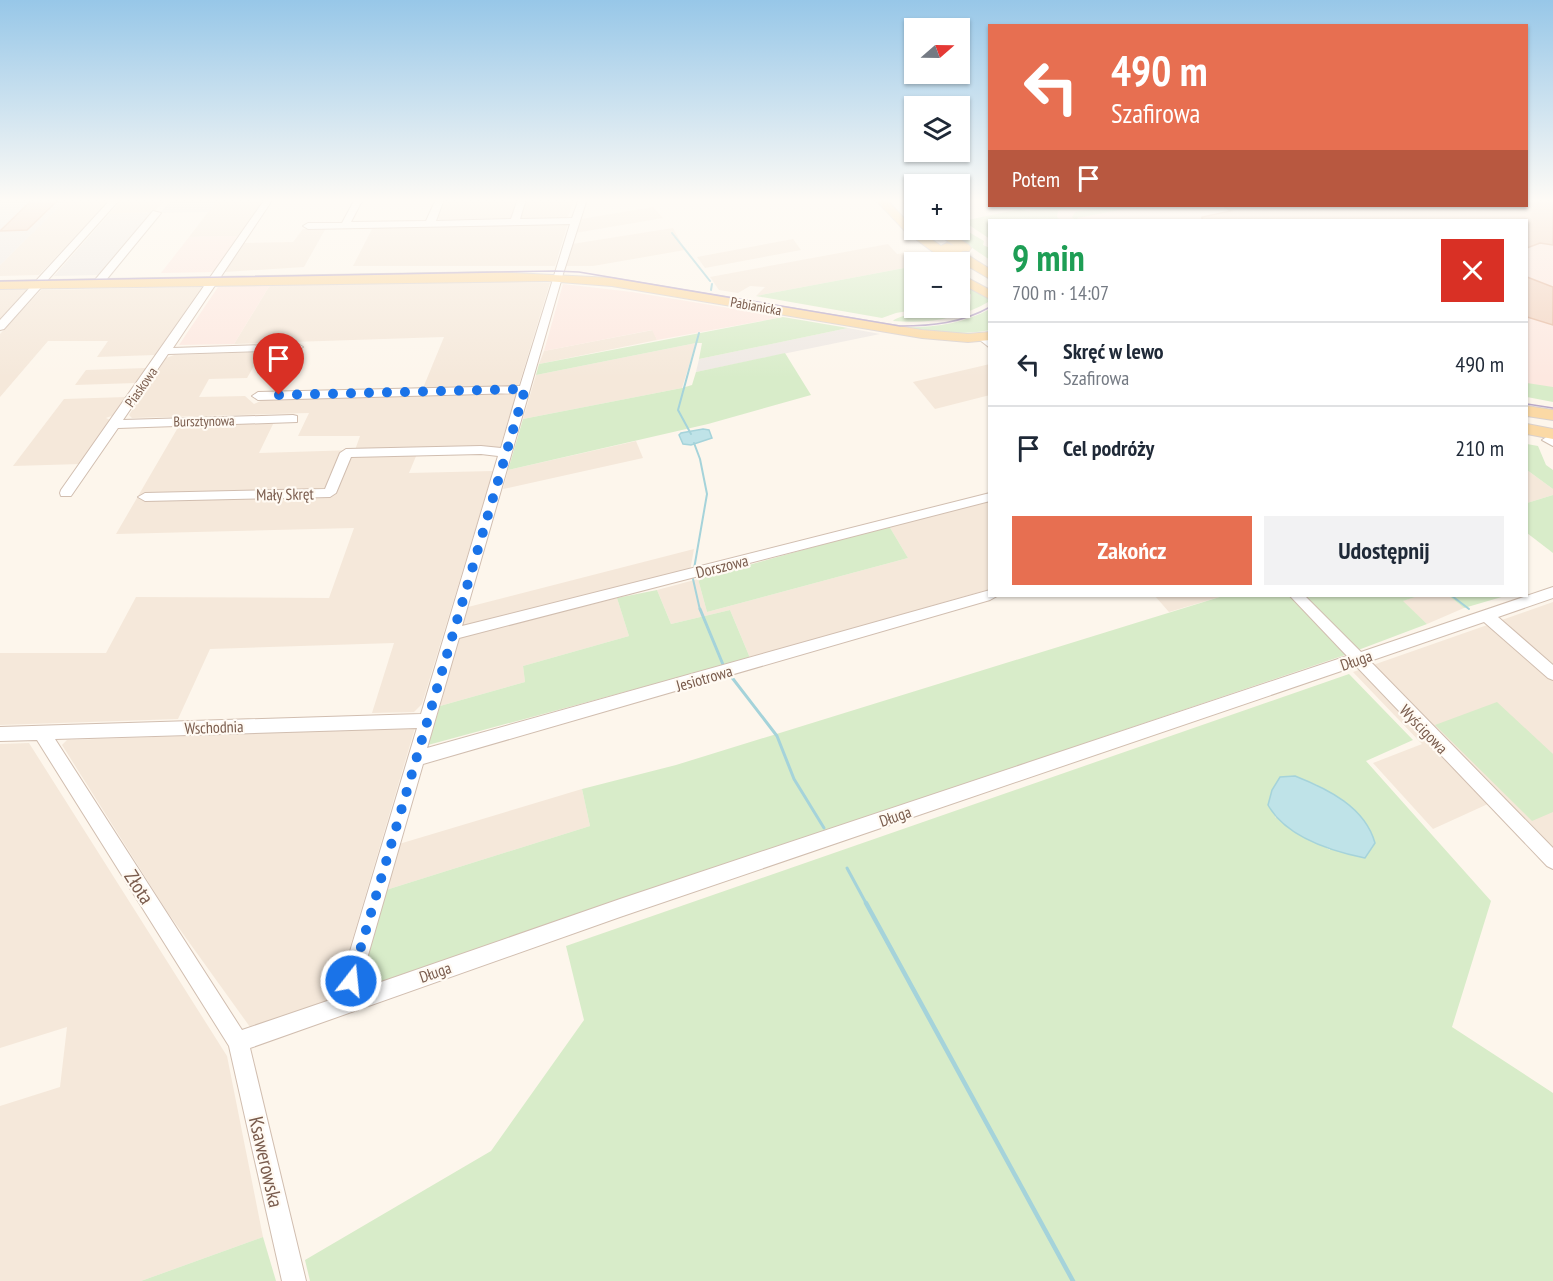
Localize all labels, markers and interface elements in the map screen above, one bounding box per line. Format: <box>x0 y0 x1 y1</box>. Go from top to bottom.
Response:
north arrow <box>904 18 970 84</box>
map controls <box>904 18 970 318</box>
text: 490 m <box>1111 43 1208 98</box>
icon: left <box>1012 48 1090 126</box>
button: layers <box>904 96 970 162</box>
text: Szafirowa <box>1111 96 1200 130</box>
icon: arrive <box>1072 162 1105 195</box>
text: Potem <box>1012 165 1060 193</box>
button: + <box>904 174 970 240</box>
text: 9 min <box>1012 234 1085 281</box>
button: close <box>1441 239 1504 302</box>
button: − <box>904 252 970 318</box>
text: 700 m · 14:07 <box>1012 280 1109 306</box>
street label: Pabianicka <box>729 293 783 319</box>
pin <box>253 333 304 395</box>
text: Skręć w lewo <box>1063 337 1164 365</box>
icon: arrive <box>262 342 295 375</box>
icon: left <box>1012 348 1045 381</box>
text: 490 m <box>1455 350 1504 378</box>
street label: Piaskowa <box>121 364 161 410</box>
text: Szafirowa <box>1063 365 1129 391</box>
street label: Bursztynowa <box>173 411 235 431</box>
icon: arrive <box>1012 432 1045 465</box>
text: Cel podróży <box>1063 434 1154 462</box>
text: 210 m <box>1455 434 1504 462</box>
street label: Mały Skręt <box>256 483 315 505</box>
button: Zakończ <box>1012 516 1252 585</box>
button: Udostępnij <box>1264 516 1504 585</box>
street label: Dorszowa <box>694 550 750 582</box>
street label: Długa <box>1337 645 1375 675</box>
street label: Jesiotrowa <box>673 660 734 696</box>
street label: Wyścigowa <box>1396 700 1452 758</box>
street label: Wschodnia <box>184 716 244 738</box>
street label: Długa <box>876 801 914 831</box>
street label: Złota <box>118 865 160 909</box>
position arrow <box>319 949 383 1013</box>
street label: Długa <box>416 957 454 987</box>
street label: Ksawerowska <box>243 1114 289 1210</box>

